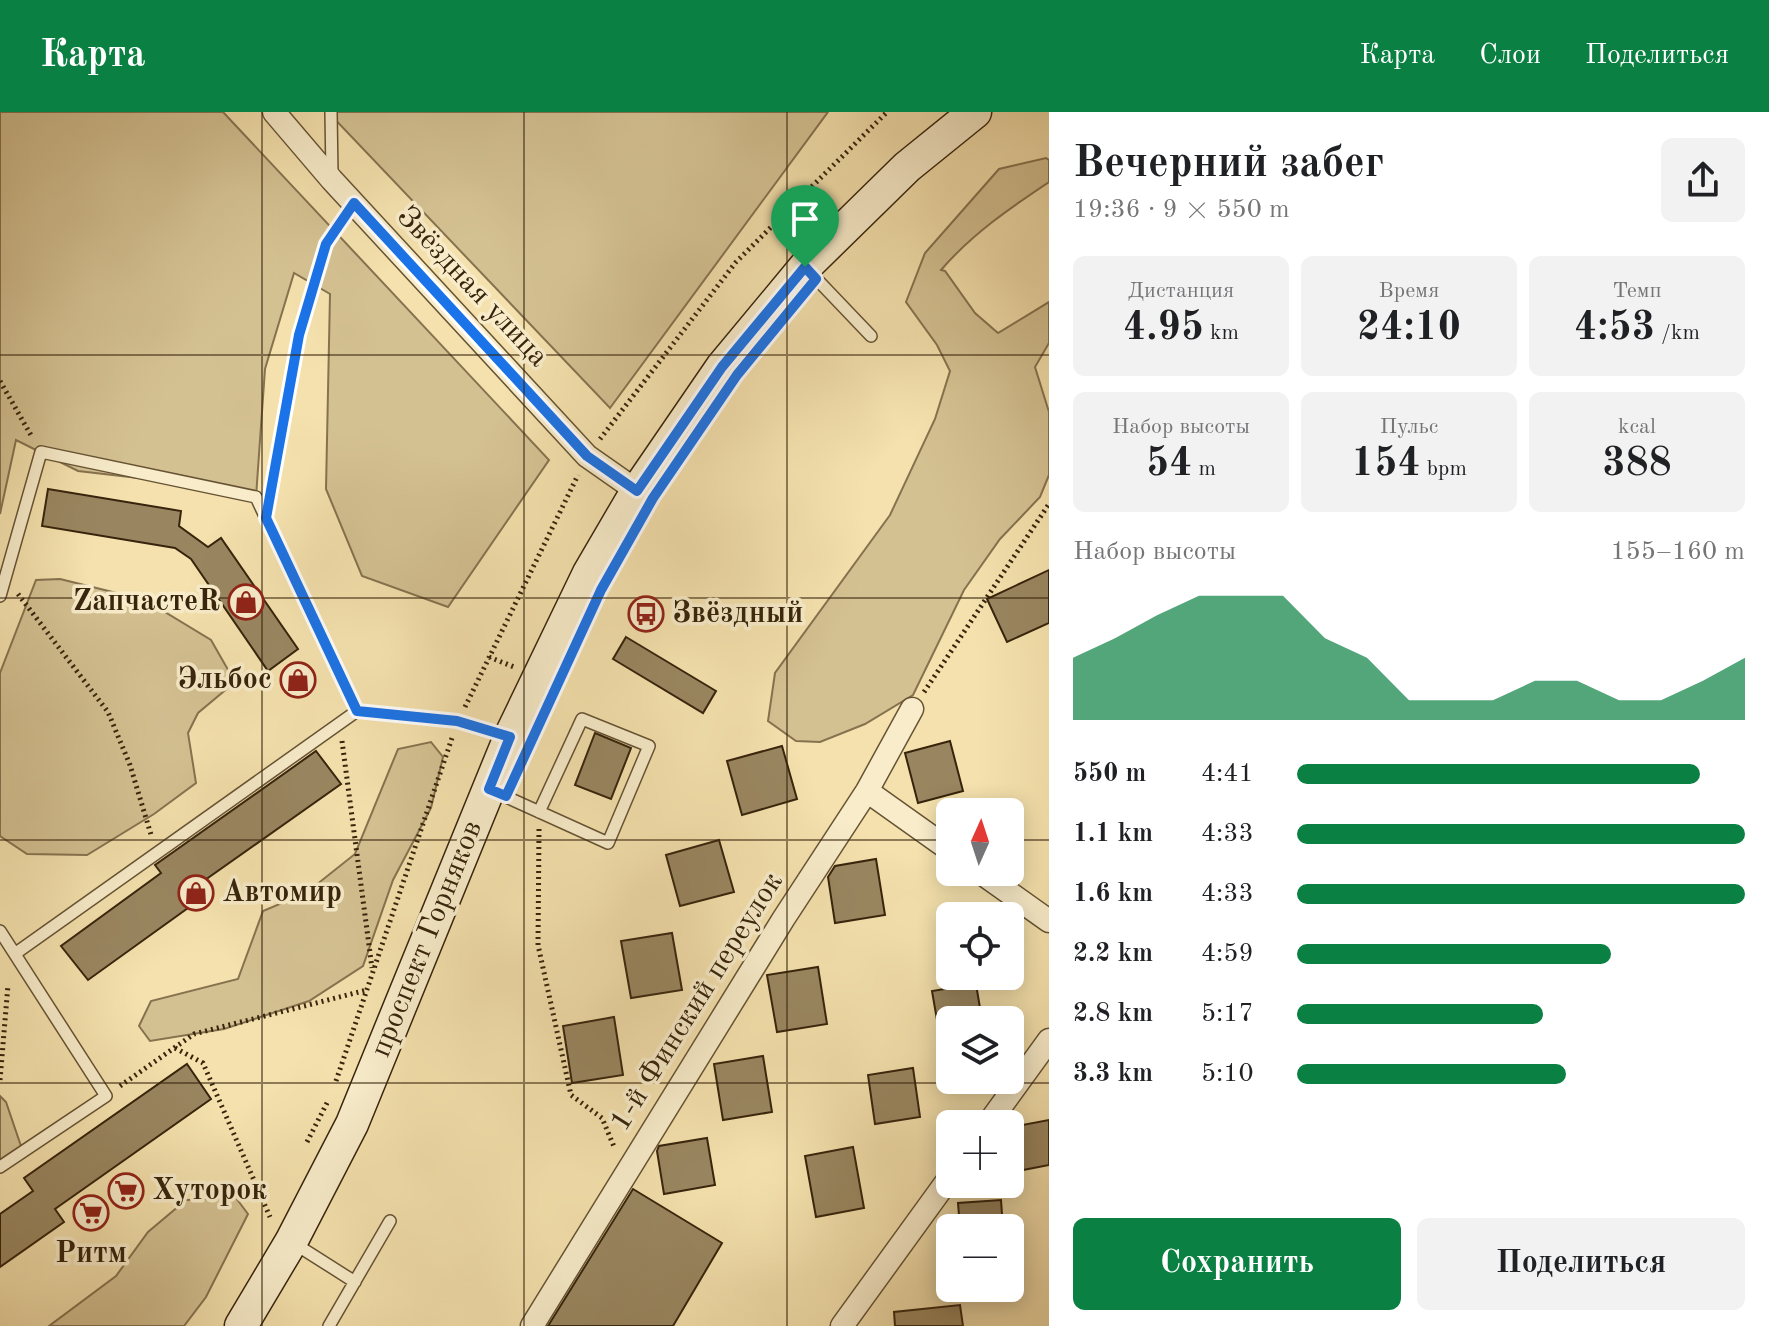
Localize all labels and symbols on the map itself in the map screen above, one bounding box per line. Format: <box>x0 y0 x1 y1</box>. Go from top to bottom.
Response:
pin <box>771 185 839 267</box>
street label: Звёздная улица <box>391 201 554 373</box>
shop icon: ZапчастеR <box>227 583 265 621</box>
place label: ZапчастеR <box>73 587 220 617</box>
bus stop icon: Звёздный <box>627 595 665 633</box>
place label: Звёздный <box>672 599 803 629</box>
shop icon: Эльбос <box>279 661 317 699</box>
place label: Эльбос <box>177 665 272 695</box>
north arrow <box>936 798 1024 886</box>
street label: проспект Горняков <box>366 817 488 1061</box>
street label: 1-й Финский переулок <box>605 867 789 1137</box>
shop icon: Автомир <box>177 874 215 912</box>
place label: Автомир <box>222 878 342 908</box>
supermarket icon: Хуторок <box>107 1172 145 1210</box>
place label: Хуторок <box>152 1176 267 1206</box>
supermarket icon: Ритм <box>72 1194 110 1232</box>
place label: Ритм <box>55 1239 127 1269</box>

